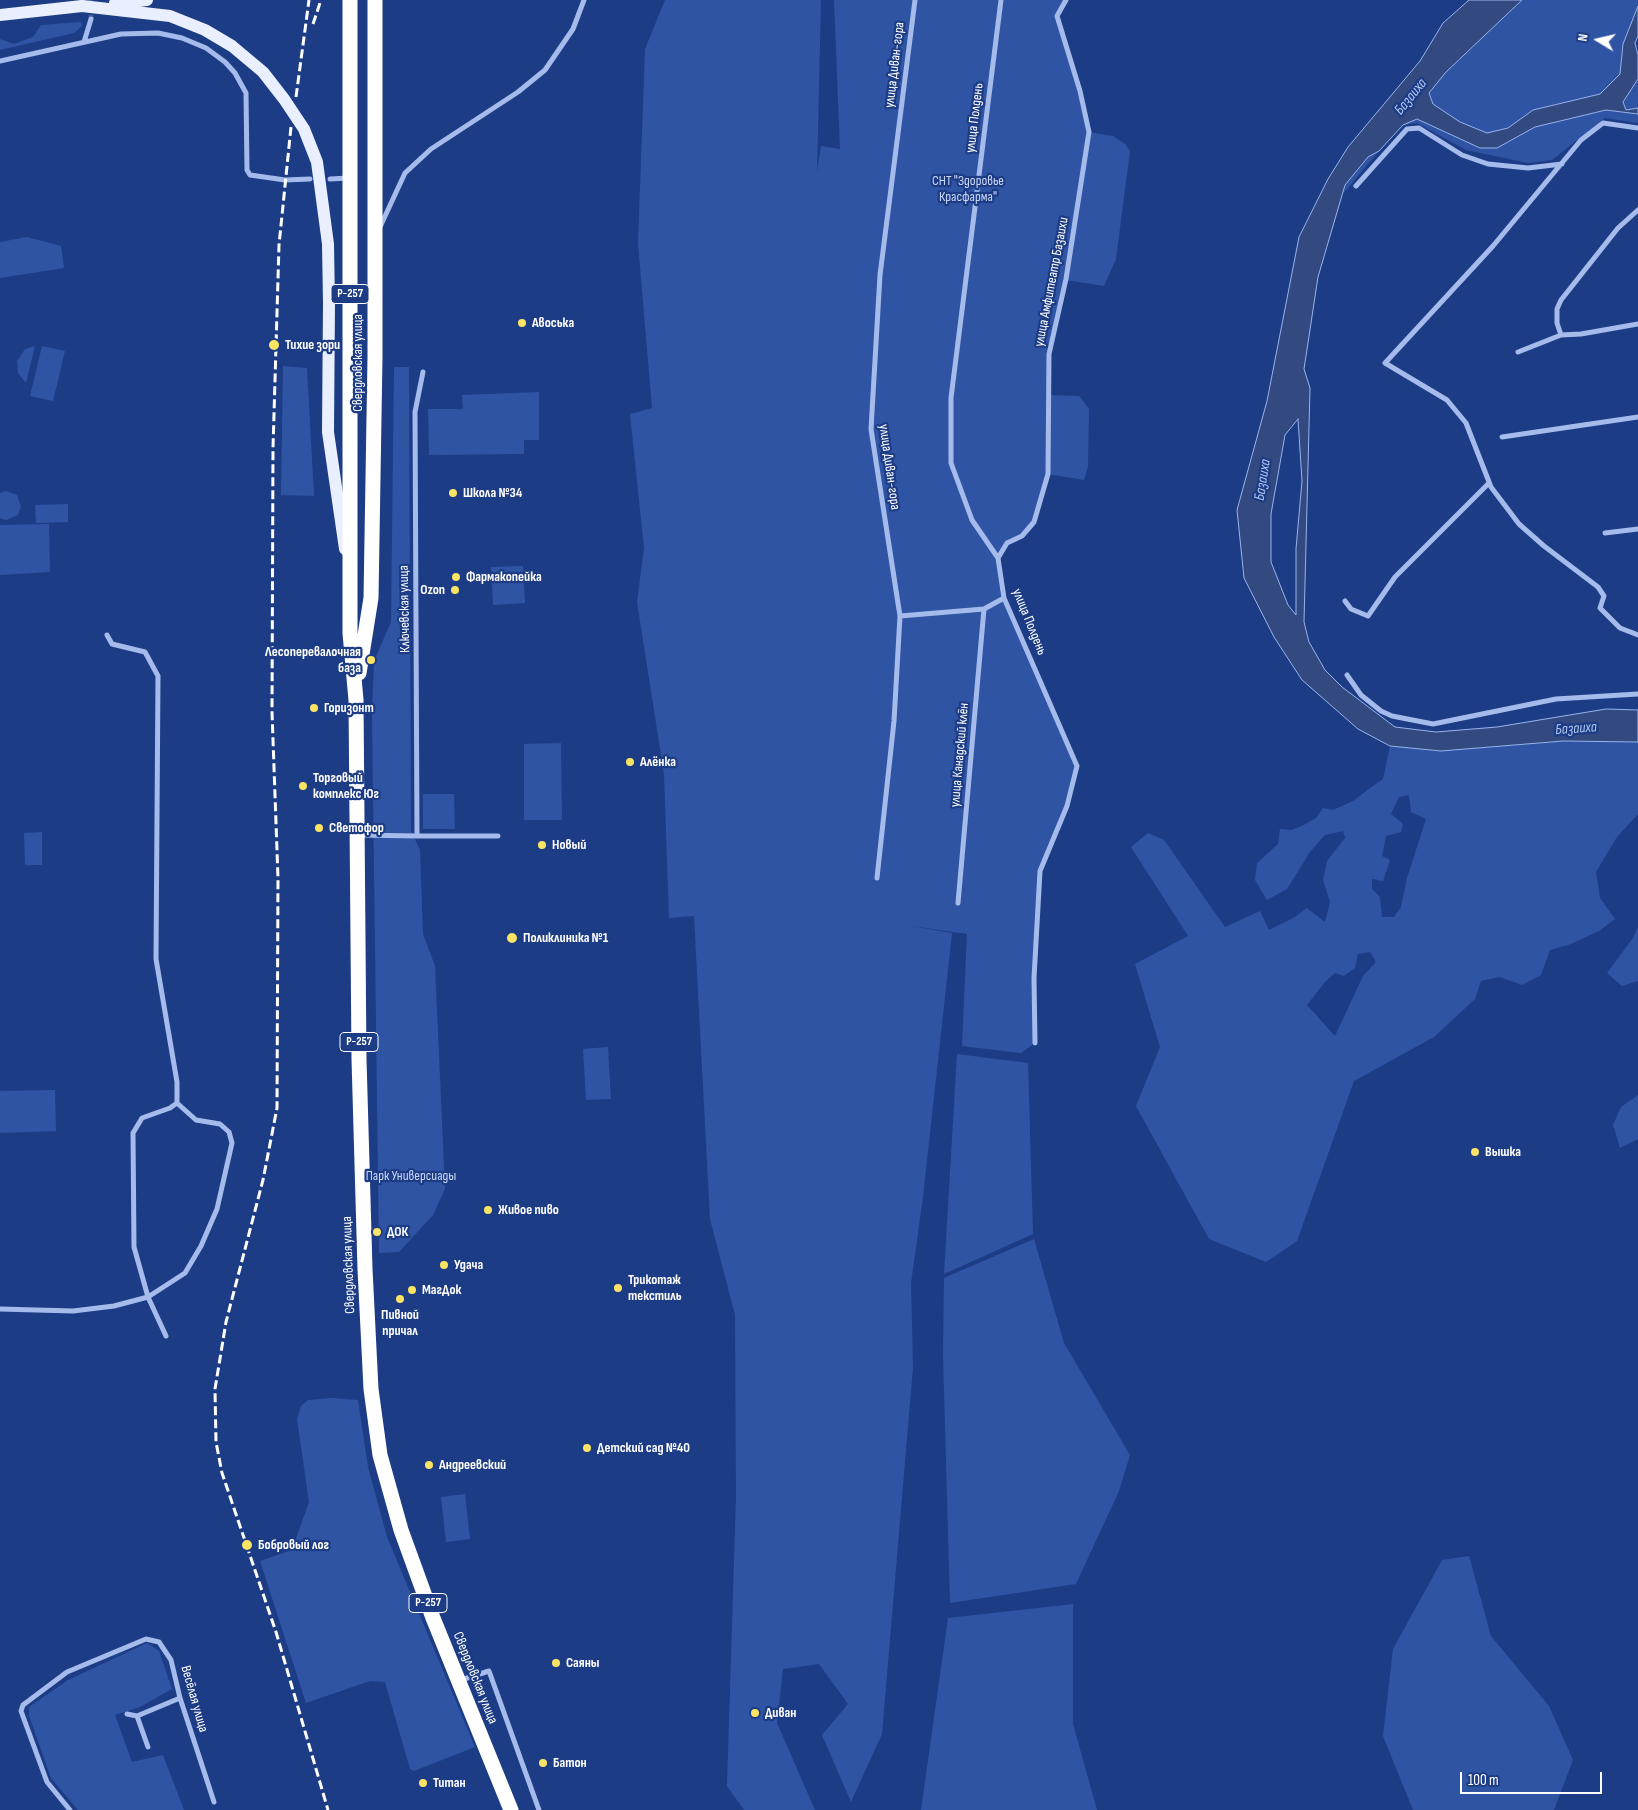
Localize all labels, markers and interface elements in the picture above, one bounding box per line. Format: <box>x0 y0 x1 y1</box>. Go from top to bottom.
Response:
north arrow <box>1573 15 1623 65</box>
street label: улица Диван-гора <box>881 21 909 109</box>
text: N <box>1574 33 1592 43</box>
water label: Базаиха <box>1391 75 1431 119</box>
street label: улица Полдень <box>962 82 988 154</box>
park label: СНТ "Здоровье Красфарма" <box>932 173 1004 206</box>
street label: улица Амфитеатр Базаихи <box>1031 216 1073 348</box>
road number: Р-257 <box>331 284 369 304</box>
street label: Свердловская улица <box>350 314 366 412</box>
place label: Авоська <box>532 315 574 331</box>
marker: Авоська <box>516 317 528 329</box>
place label: Тихие зори <box>285 337 340 353</box>
marker: Тихие зори <box>267 338 281 352</box>
street label: улица Диван-гора <box>875 423 903 511</box>
water label: Базаиха <box>1251 458 1275 502</box>
place label: Школа №34 <box>463 485 522 501</box>
marker: Школа №34 <box>447 487 459 499</box>
street label: Ключевская улица <box>396 565 414 653</box>
place label: Фармакопейка <box>466 569 542 585</box>
marker: Фармакопейка <box>450 571 462 583</box>
place label: Ozon <box>420 582 445 598</box>
marker: Ozon <box>449 584 461 596</box>
street label: улица Полдень <box>1008 586 1050 658</box>
place label: Лесоперевалочная база <box>265 644 361 676</box>
marker: Лесоперевалочная база <box>365 654 377 666</box>
place label: Горизонт <box>324 700 374 716</box>
marker: Горизонт <box>308 702 320 714</box>
street label: улица Канадский клён <box>947 702 973 808</box>
water label: Базаиха <box>1555 719 1597 739</box>
place label: Алёнка <box>640 754 676 770</box>
marker: Алёнка <box>624 756 636 768</box>
place label: Торговый комплекс Юг <box>313 770 379 802</box>
marker: Торговый комплекс Юг <box>297 780 309 792</box>
place label: Светофор <box>329 820 384 836</box>
marker: Светофор <box>313 822 325 834</box>
place label: Новый <box>552 837 586 853</box>
marker: Новый <box>536 839 548 851</box>
place label: Поликлиника №1 <box>523 930 608 946</box>
marker: Поликлиника №1 <box>505 931 519 945</box>
road number: Р-257 <box>340 1032 378 1052</box>
place label: Вышка <box>1485 1144 1521 1160</box>
marker: Вышка <box>1469 1146 1481 1158</box>
park label: Парк Универсиады <box>366 1168 456 1184</box>
place label: Живое пиво <box>498 1202 559 1218</box>
marker: Живое пиво <box>482 1204 494 1216</box>
street label: Свердловская улица <box>339 1216 359 1314</box>
place label: ДОК <box>387 1224 408 1240</box>
marker: ДОК <box>371 1226 383 1238</box>
place label: Удача <box>454 1257 483 1273</box>
marker: Удача <box>438 1259 450 1271</box>
place label: Трикотаж текстиль <box>628 1272 682 1304</box>
place label: МагДок <box>422 1282 461 1298</box>
marker: Трикотаж текстиль <box>612 1282 624 1294</box>
marker: МагДок <box>406 1284 418 1296</box>
marker: Пивной причал <box>394 1293 406 1305</box>
place label: Пивной причал <box>381 1307 419 1340</box>
place label: Детский сад №40 <box>597 1440 690 1456</box>
marker: Детский сад №40 <box>581 1442 593 1454</box>
place label: Андреевский <box>439 1457 506 1473</box>
marker: Андреевский <box>423 1459 435 1471</box>
place label: Бобровый лог <box>258 1537 329 1553</box>
marker: Бобровый лог <box>240 1538 254 1552</box>
road number: Р-257 <box>409 1594 447 1612</box>
street label: Свердловская улица <box>449 1630 501 1726</box>
place label: Саяны <box>566 1655 599 1671</box>
marker: Саяны <box>550 1657 562 1669</box>
street label: Весёлая улица <box>176 1664 212 1734</box>
place label: Диван <box>765 1705 796 1721</box>
marker: Диван <box>749 1707 761 1719</box>
place label: Батон <box>553 1755 587 1771</box>
marker: Батон <box>537 1757 549 1769</box>
scale bar <box>1463 1762 1606 1794</box>
text: 100 m <box>1468 1771 1499 1790</box>
place label: Титан <box>433 1775 466 1791</box>
marker: Титан <box>417 1777 429 1789</box>

